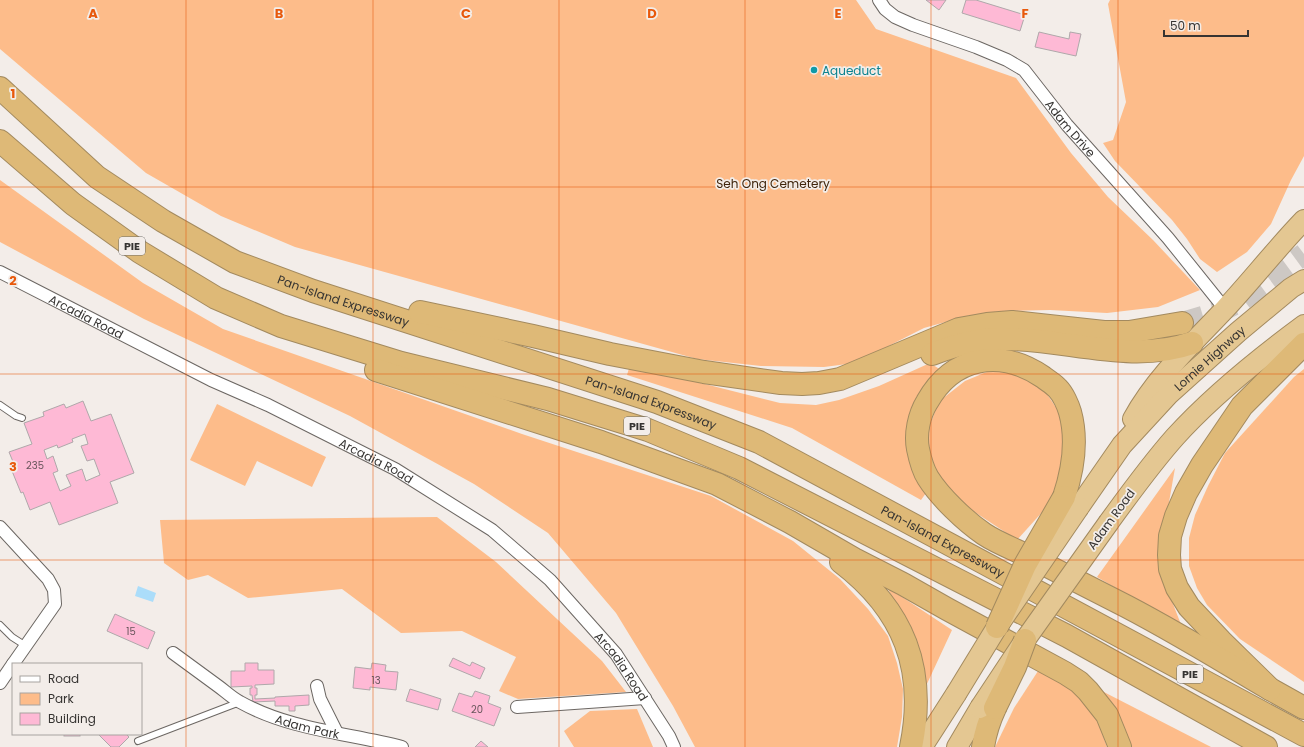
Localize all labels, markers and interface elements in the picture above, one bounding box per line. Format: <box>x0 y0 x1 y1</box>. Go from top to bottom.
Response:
text: A <box>88 4 98 23</box>
text: B <box>275 4 284 23</box>
text: C <box>461 4 471 23</box>
text: D <box>647 4 657 23</box>
text: E <box>834 4 842 23</box>
text: F <box>1021 4 1029 23</box>
scale bar <box>1164 12 1248 38</box>
text: 50 m <box>1170 17 1201 34</box>
place label: Aqueduct <box>822 62 881 79</box>
marker: Aqueduct <box>809 65 819 75</box>
text: 1 <box>11 84 15 103</box>
street label: Adam Drive <box>1042 96 1100 160</box>
park label: Seh Ong Cemetery <box>716 175 830 192</box>
road number: PIE <box>119 237 145 255</box>
street label: Pan-Island Expressway <box>275 270 412 330</box>
text: 2 <box>9 271 17 290</box>
street label: Arcadia Road <box>46 290 127 342</box>
street label: Lornie Highway <box>1170 321 1249 394</box>
street label: Pan-Island Expressway <box>584 371 719 433</box>
road number: PIE <box>624 417 650 435</box>
street label: Arcadia Road <box>336 434 417 487</box>
text: 3 <box>9 457 17 476</box>
house number: 235 <box>26 458 44 473</box>
street label: Adam Road <box>1083 485 1139 553</box>
street label: Pan-Island Expressway <box>878 501 1008 581</box>
house number: 15 <box>126 624 136 639</box>
street label: Arcadia Road <box>591 628 652 704</box>
legend <box>12 663 142 735</box>
road number: PIE <box>1177 665 1203 683</box>
text: Road <box>48 670 79 687</box>
house number: 13 <box>371 673 381 688</box>
text: Park <box>48 690 75 707</box>
house number: 20 <box>471 702 483 717</box>
text: Building <box>48 710 96 727</box>
street label: Adam Park <box>273 710 342 742</box>

